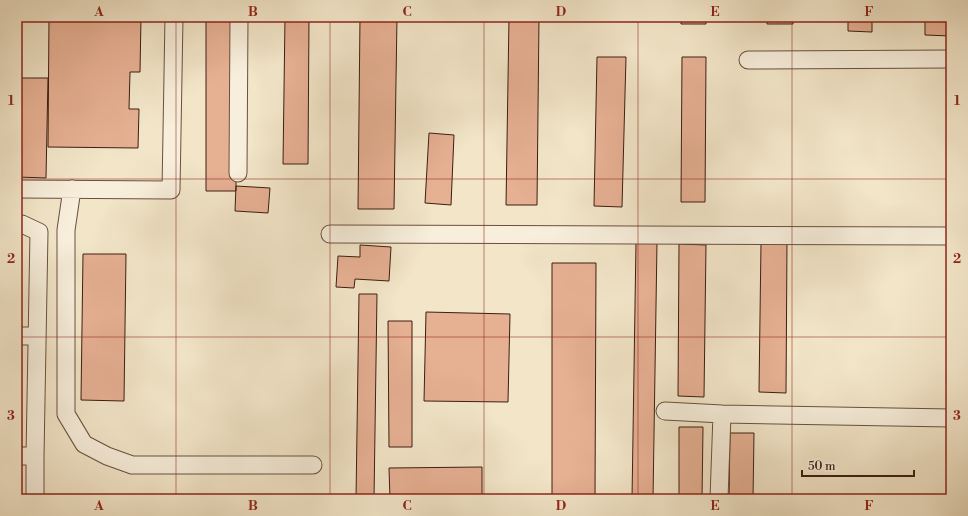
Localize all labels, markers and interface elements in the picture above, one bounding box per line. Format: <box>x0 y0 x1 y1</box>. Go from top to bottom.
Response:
text: A <box>93 4 104 20</box>
text: B <box>248 4 258 20</box>
text: C <box>402 4 412 20</box>
text: D <box>556 4 566 20</box>
text: E <box>710 4 720 20</box>
text: F <box>864 4 874 20</box>
text: 1 <box>8 93 15 109</box>
text: 1 <box>954 93 961 109</box>
text: 2 <box>7 251 15 267</box>
text: 2 <box>953 251 961 267</box>
text: 3 <box>7 408 15 424</box>
text: 3 <box>953 408 961 424</box>
scale bar <box>802 452 914 478</box>
text: 50 m <box>808 459 836 474</box>
text: A <box>93 498 104 514</box>
text: B <box>248 498 258 514</box>
text: C <box>402 498 412 514</box>
text: D <box>556 498 566 514</box>
text: E <box>710 498 720 514</box>
text: F <box>864 498 874 514</box>

